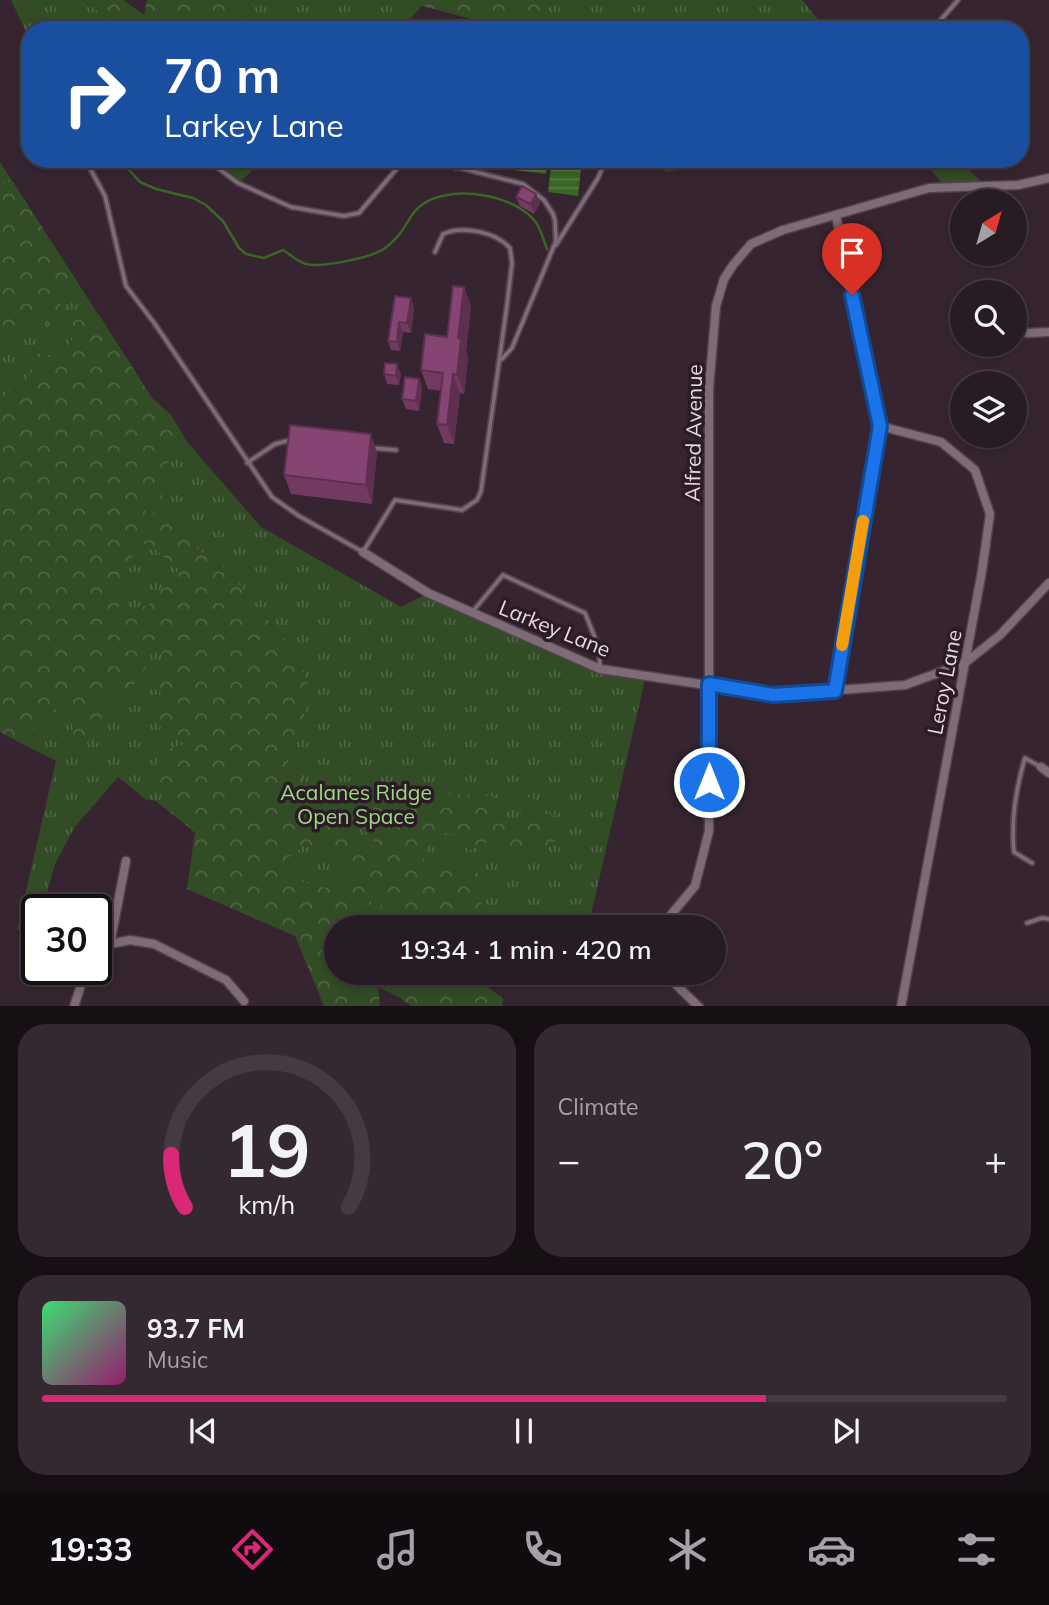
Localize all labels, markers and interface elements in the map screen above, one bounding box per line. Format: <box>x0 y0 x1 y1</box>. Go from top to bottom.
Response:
text: 70 m <box>164 44 280 105</box>
icon: right <box>49 49 140 140</box>
text: Larkey Lane <box>164 105 344 145</box>
north arrow <box>950 189 1027 266</box>
map controls <box>950 189 1027 448</box>
pin <box>822 223 882 295</box>
icon: arrive <box>833 234 871 272</box>
button: search <box>950 280 1027 357</box>
street label: Alfred Avenue <box>679 364 707 502</box>
button: layers <box>950 371 1027 448</box>
street label: Larkey Lane <box>495 594 615 662</box>
street label: Leroy Lane <box>921 627 967 737</box>
position arrow <box>672 745 746 819</box>
park label: Acalanes Ridge Open Space <box>280 779 432 829</box>
speed limit sign: 30 <box>21 894 112 985</box>
text: 19:34 · 1 min · 420 m <box>398 933 652 966</box>
text: Climate <box>558 1092 639 1121</box>
text: 19 <box>223 1104 310 1195</box>
text: 20° <box>741 1127 823 1192</box>
text: − <box>558 1136 580 1184</box>
text: + <box>984 1136 1007 1184</box>
text: km/h <box>238 1188 295 1219</box>
text: 93.7 FM <box>147 1312 245 1345</box>
text: Music <box>147 1345 208 1374</box>
icon: previous <box>184 1412 222 1450</box>
icon: pause <box>505 1412 543 1450</box>
icon: next <box>827 1412 865 1450</box>
icon: directions <box>228 1525 277 1574</box>
icon: music <box>373 1525 422 1574</box>
icon: phone <box>518 1525 567 1574</box>
icon: climate <box>663 1525 712 1574</box>
icon: car <box>807 1525 856 1574</box>
icon: filters <box>952 1525 1001 1574</box>
text: 19:33 <box>48 1529 133 1569</box>

